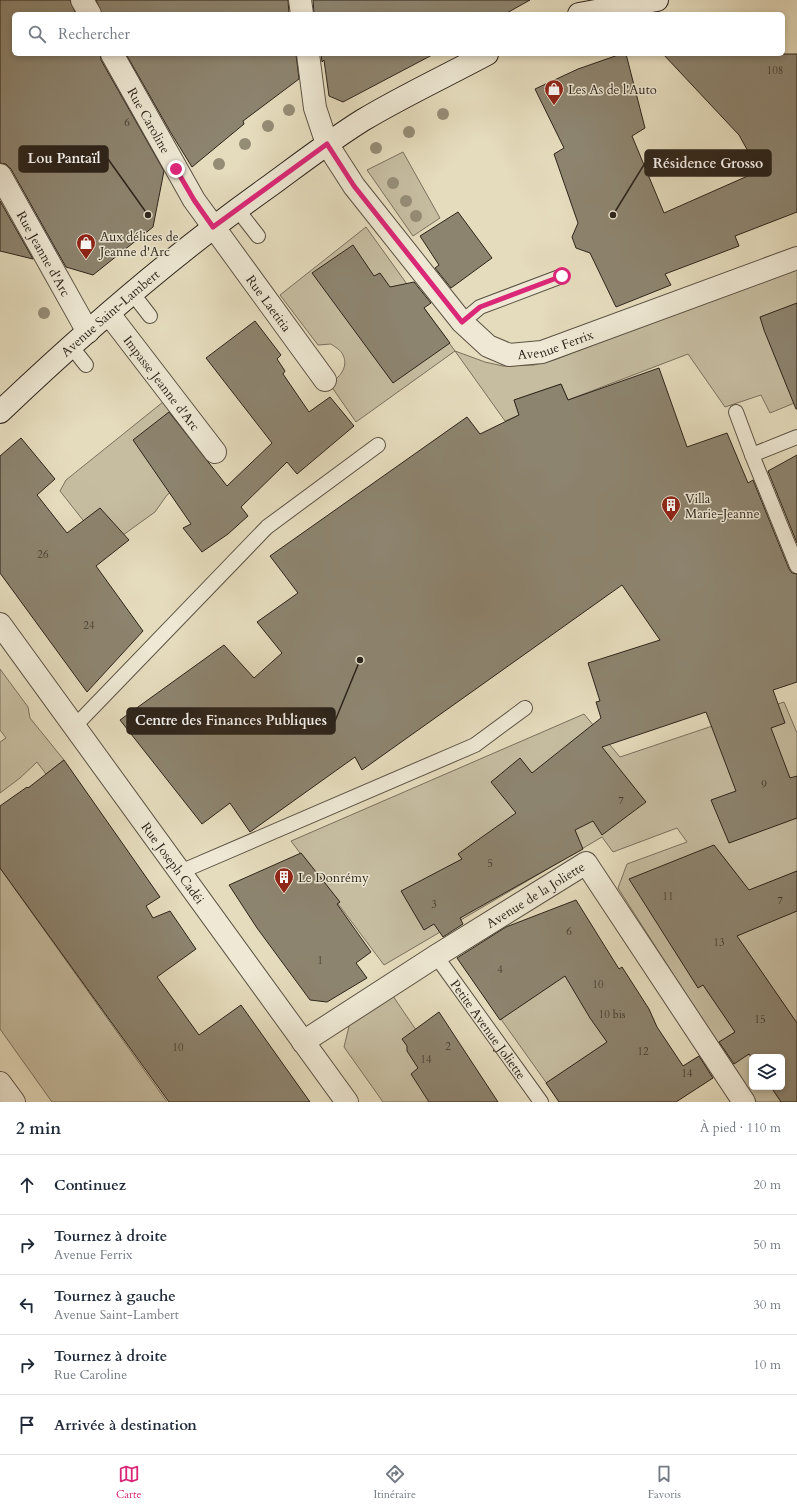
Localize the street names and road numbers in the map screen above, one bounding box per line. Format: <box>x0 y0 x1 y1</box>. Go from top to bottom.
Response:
street label: Rue Caroline <box>123 84 174 157</box>
street label: Rue Jeanne d'Arc <box>12 208 74 300</box>
street label: Avenue Saint-Lambert <box>57 266 164 361</box>
street label: Rue Laetitia <box>242 272 295 336</box>
street label: Avenue Ferrix <box>517 326 597 364</box>
street label: Impasse Jeanne d'Arc <box>119 332 204 435</box>
street label: Rue Joseph Cadéi <box>137 819 208 908</box>
street label: Avenue de la Joliette <box>483 858 588 933</box>
street label: Petite Avenue Joliette <box>446 976 530 1083</box>

